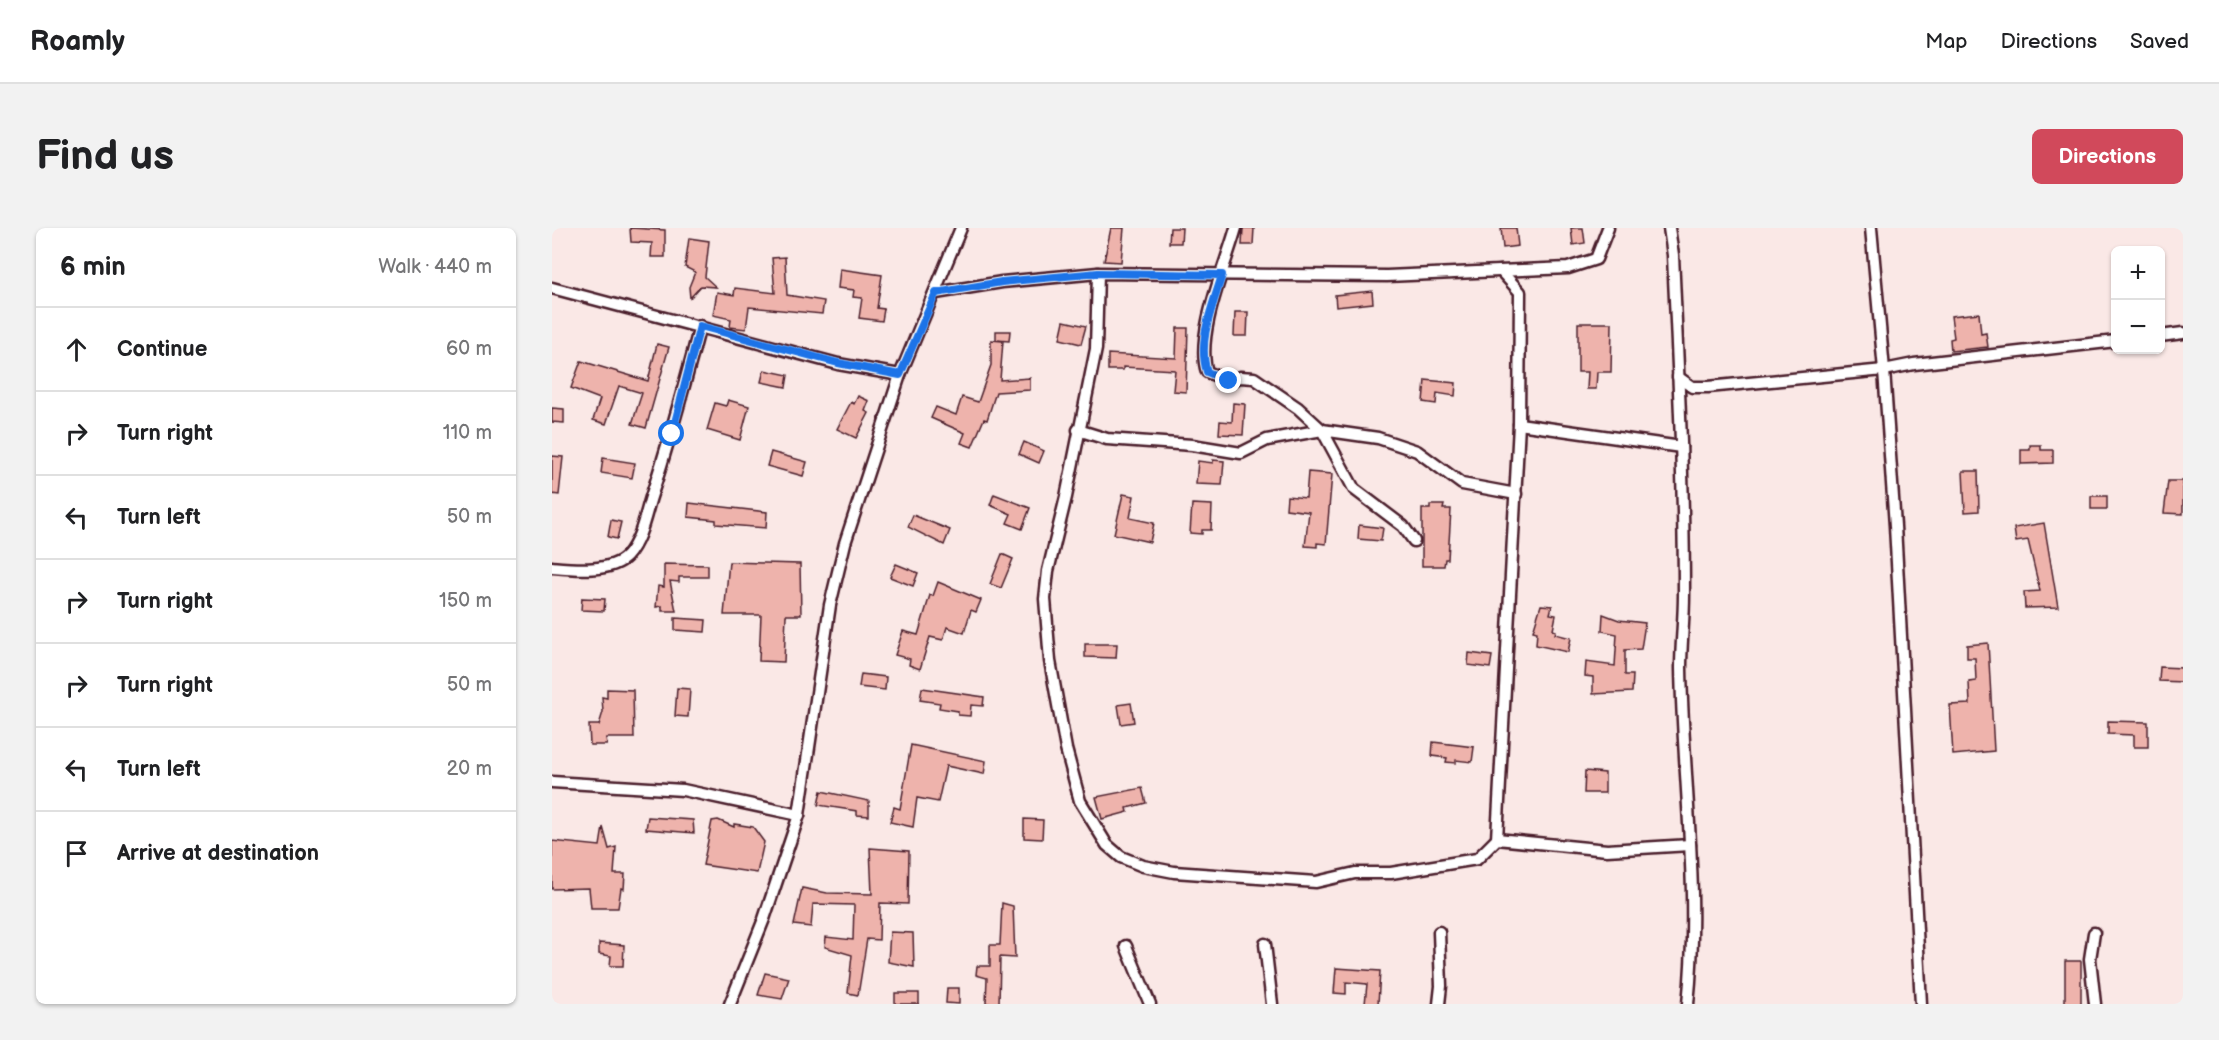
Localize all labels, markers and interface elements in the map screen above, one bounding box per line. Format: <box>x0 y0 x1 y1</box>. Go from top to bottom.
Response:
text: Roamly <box>30 25 125 58</box>
text: Map <box>1925 29 1968 54</box>
text: Directions <box>2001 29 2097 54</box>
text: Saved <box>2130 29 2189 54</box>
button: Directions <box>2032 129 2183 184</box>
text: Find us <box>36 131 174 182</box>
map controls <box>2111 246 2165 354</box>
button: + <box>2111 246 2165 300</box>
text: 6 min <box>60 252 126 283</box>
text: Walk · 440 m <box>378 255 492 279</box>
button: − <box>2111 300 2165 354</box>
icon: ahead <box>60 333 93 366</box>
text: Continue <box>117 336 207 363</box>
text: 60 m <box>446 337 492 361</box>
route end <box>1215 367 1241 393</box>
icon: right <box>60 417 93 450</box>
text: Turn right <box>117 420 213 447</box>
route start <box>658 420 684 446</box>
text: 110 m <box>443 421 492 445</box>
icon: left <box>60 501 93 534</box>
text: Turn left <box>117 504 201 531</box>
text: 50 m <box>447 505 492 529</box>
icon: right <box>60 585 93 618</box>
text: Turn right <box>117 588 213 615</box>
text: 150 m <box>439 589 492 613</box>
icon: right <box>60 669 93 702</box>
text: Turn right <box>117 672 213 699</box>
text: 50 m <box>447 673 492 697</box>
icon: left <box>60 753 93 786</box>
text: Turn left <box>117 756 201 783</box>
text: 20 m <box>447 757 492 781</box>
icon: arrive <box>60 837 93 870</box>
text: Arrive at destination <box>117 840 319 867</box>

